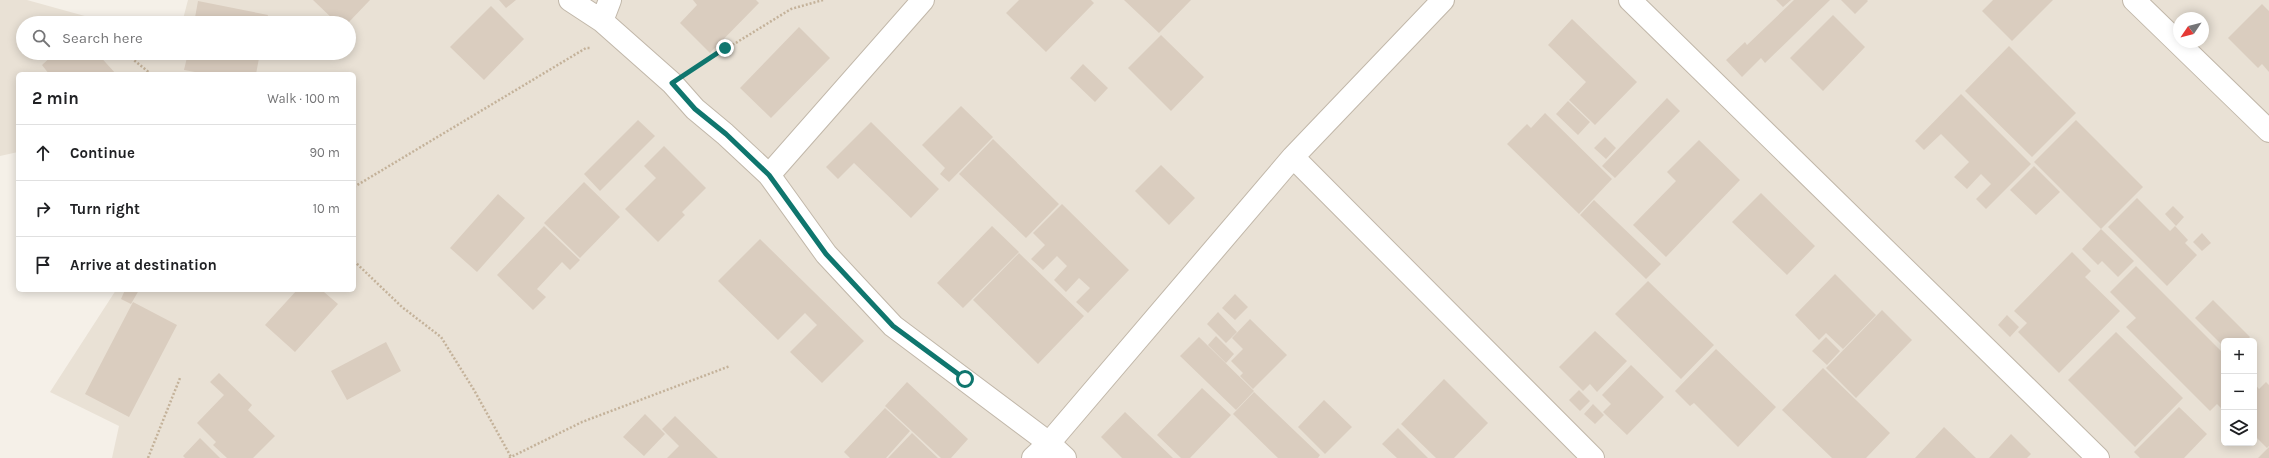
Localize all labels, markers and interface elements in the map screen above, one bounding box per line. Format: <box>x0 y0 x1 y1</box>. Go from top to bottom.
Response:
north arrow <box>2173 12 2209 48</box>
search box <box>16 16 356 60</box>
icon: search <box>30 27 52 49</box>
text: Search here <box>62 29 143 47</box>
route end <box>716 39 734 57</box>
text: 2 min <box>32 88 79 108</box>
text: Walk · 100 m <box>267 91 340 106</box>
icon: ahead <box>32 142 54 164</box>
text: Continue <box>70 144 135 162</box>
text: 90 m <box>309 145 340 160</box>
icon: right <box>32 198 54 220</box>
text: Turn right <box>70 200 140 218</box>
text: 10 m <box>313 201 340 216</box>
icon: arrive <box>32 254 54 276</box>
text: Arrive at destination <box>70 256 217 274</box>
map controls <box>2221 338 2257 446</box>
button: + <box>2221 338 2257 374</box>
route start <box>956 370 974 388</box>
button: − <box>2221 374 2257 410</box>
button: layers <box>2221 410 2257 446</box>

